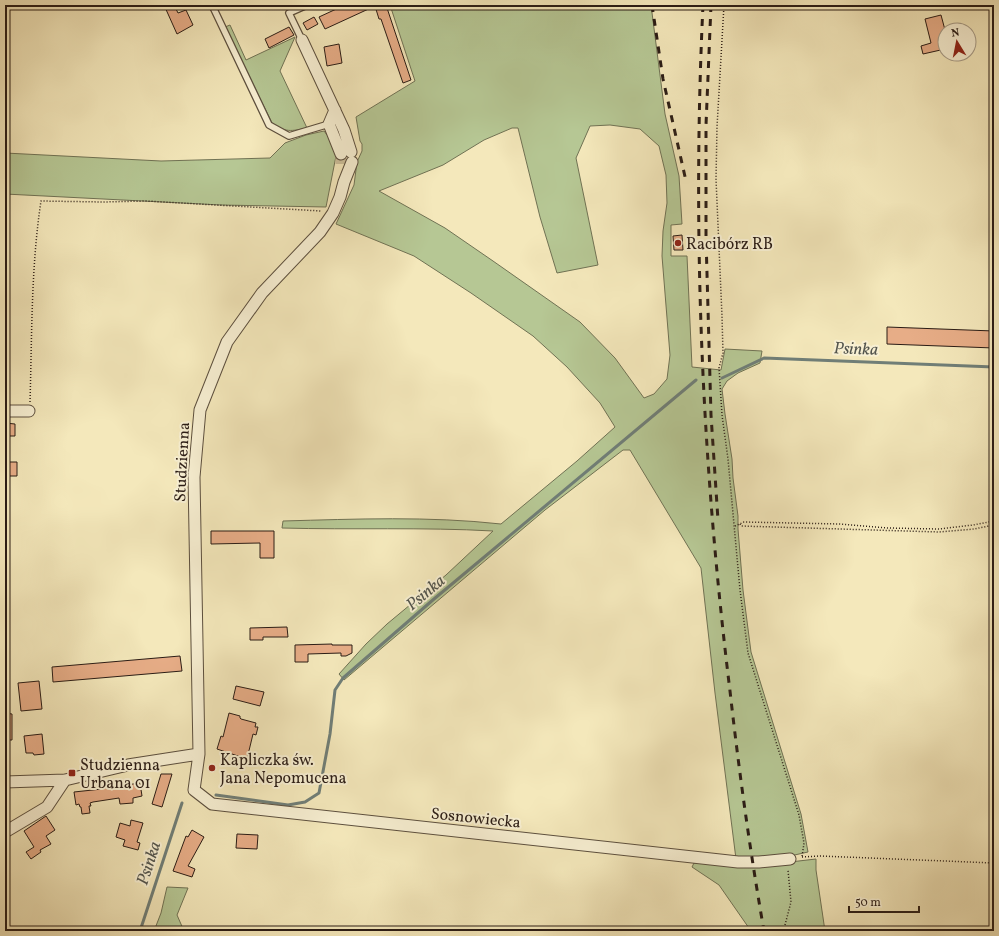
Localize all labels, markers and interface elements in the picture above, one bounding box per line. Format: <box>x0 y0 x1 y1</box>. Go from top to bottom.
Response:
north arrow <box>937 22 977 62</box>
text: N <box>950 26 961 42</box>
place label: Racibórz RB <box>686 234 773 256</box>
marker: Racibórz RB <box>673 238 683 248</box>
water label: Psinka <box>833 337 879 362</box>
street label: Studzienna <box>170 422 196 503</box>
water label: Psinka <box>402 570 450 616</box>
place label: Kapliczka św. Jana Nepomucena <box>220 750 347 790</box>
place label: Studzienna Urbana 01 <box>80 755 160 795</box>
marker: Kapliczka św. Jana Nepomucena <box>207 763 217 773</box>
marker: Studzienna Urbana 01 <box>67 768 77 778</box>
street label: Sosnowiecka <box>430 803 522 835</box>
water label: Psinka <box>132 839 167 888</box>
scale bar <box>849 888 919 914</box>
text: 50 m <box>855 895 881 911</box>

